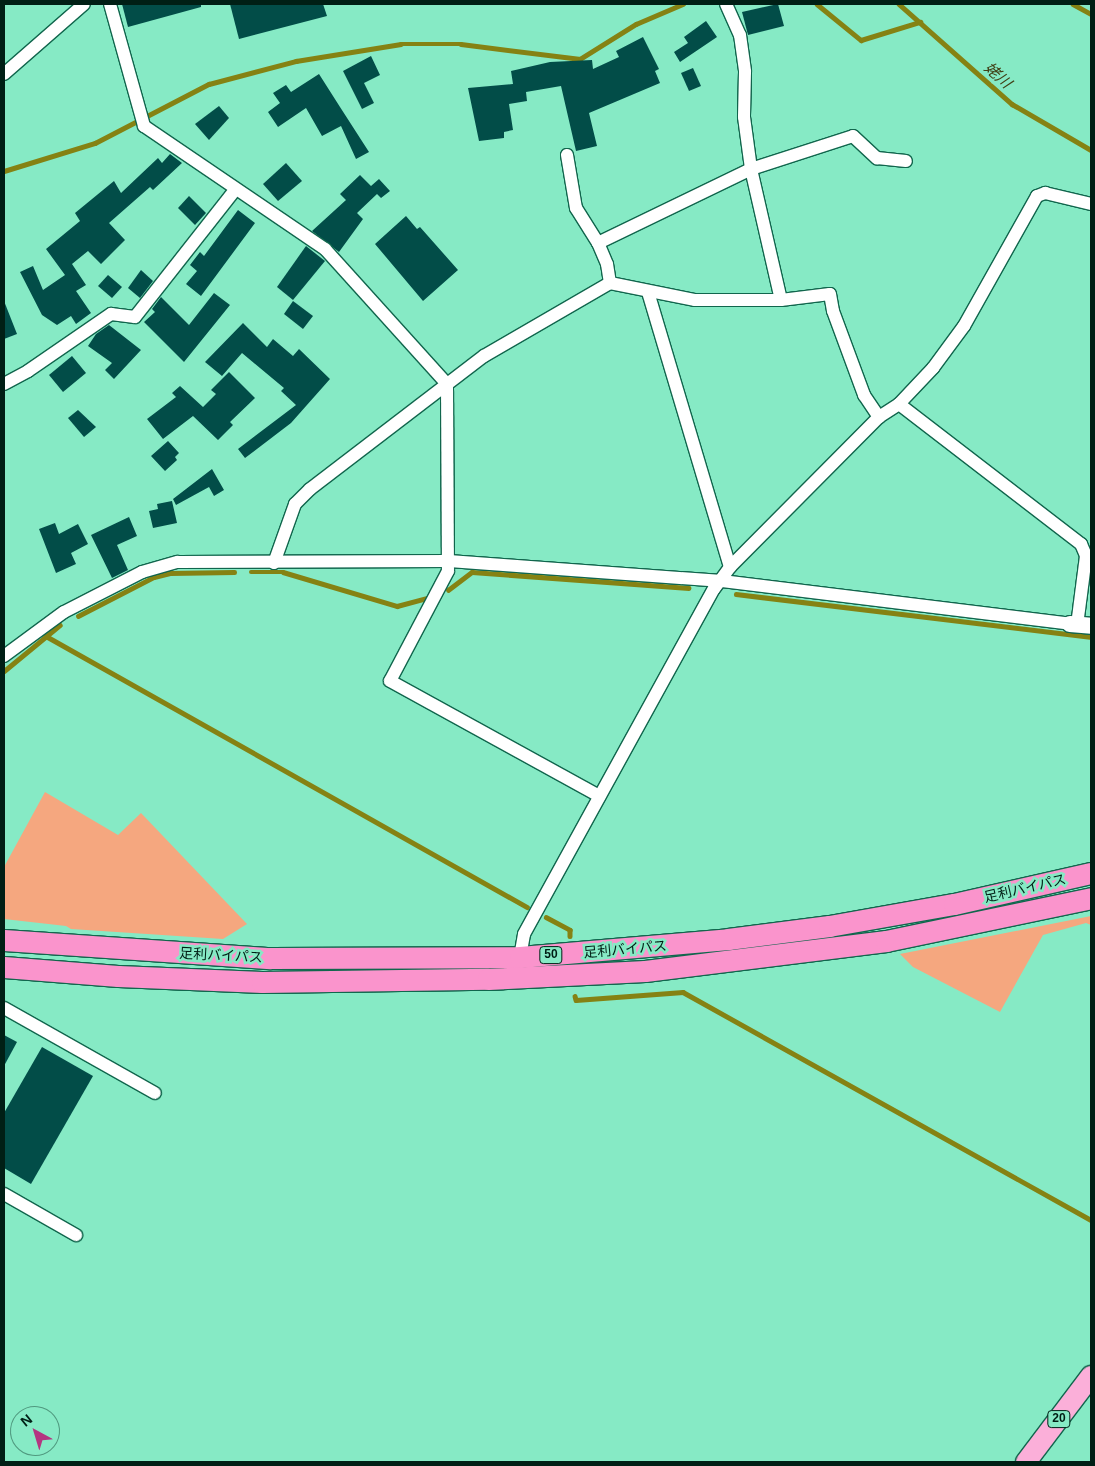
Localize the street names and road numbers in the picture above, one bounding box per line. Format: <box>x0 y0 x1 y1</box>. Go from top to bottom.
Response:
street label: 足利バイパス <box>982 870 1068 906</box>
street label: 足利バイパス <box>582 937 668 961</box>
street label: 足利バイパス <box>179 944 263 966</box>
road number: 50 <box>538 946 564 964</box>
road number: 20 <box>1046 1410 1072 1428</box>

